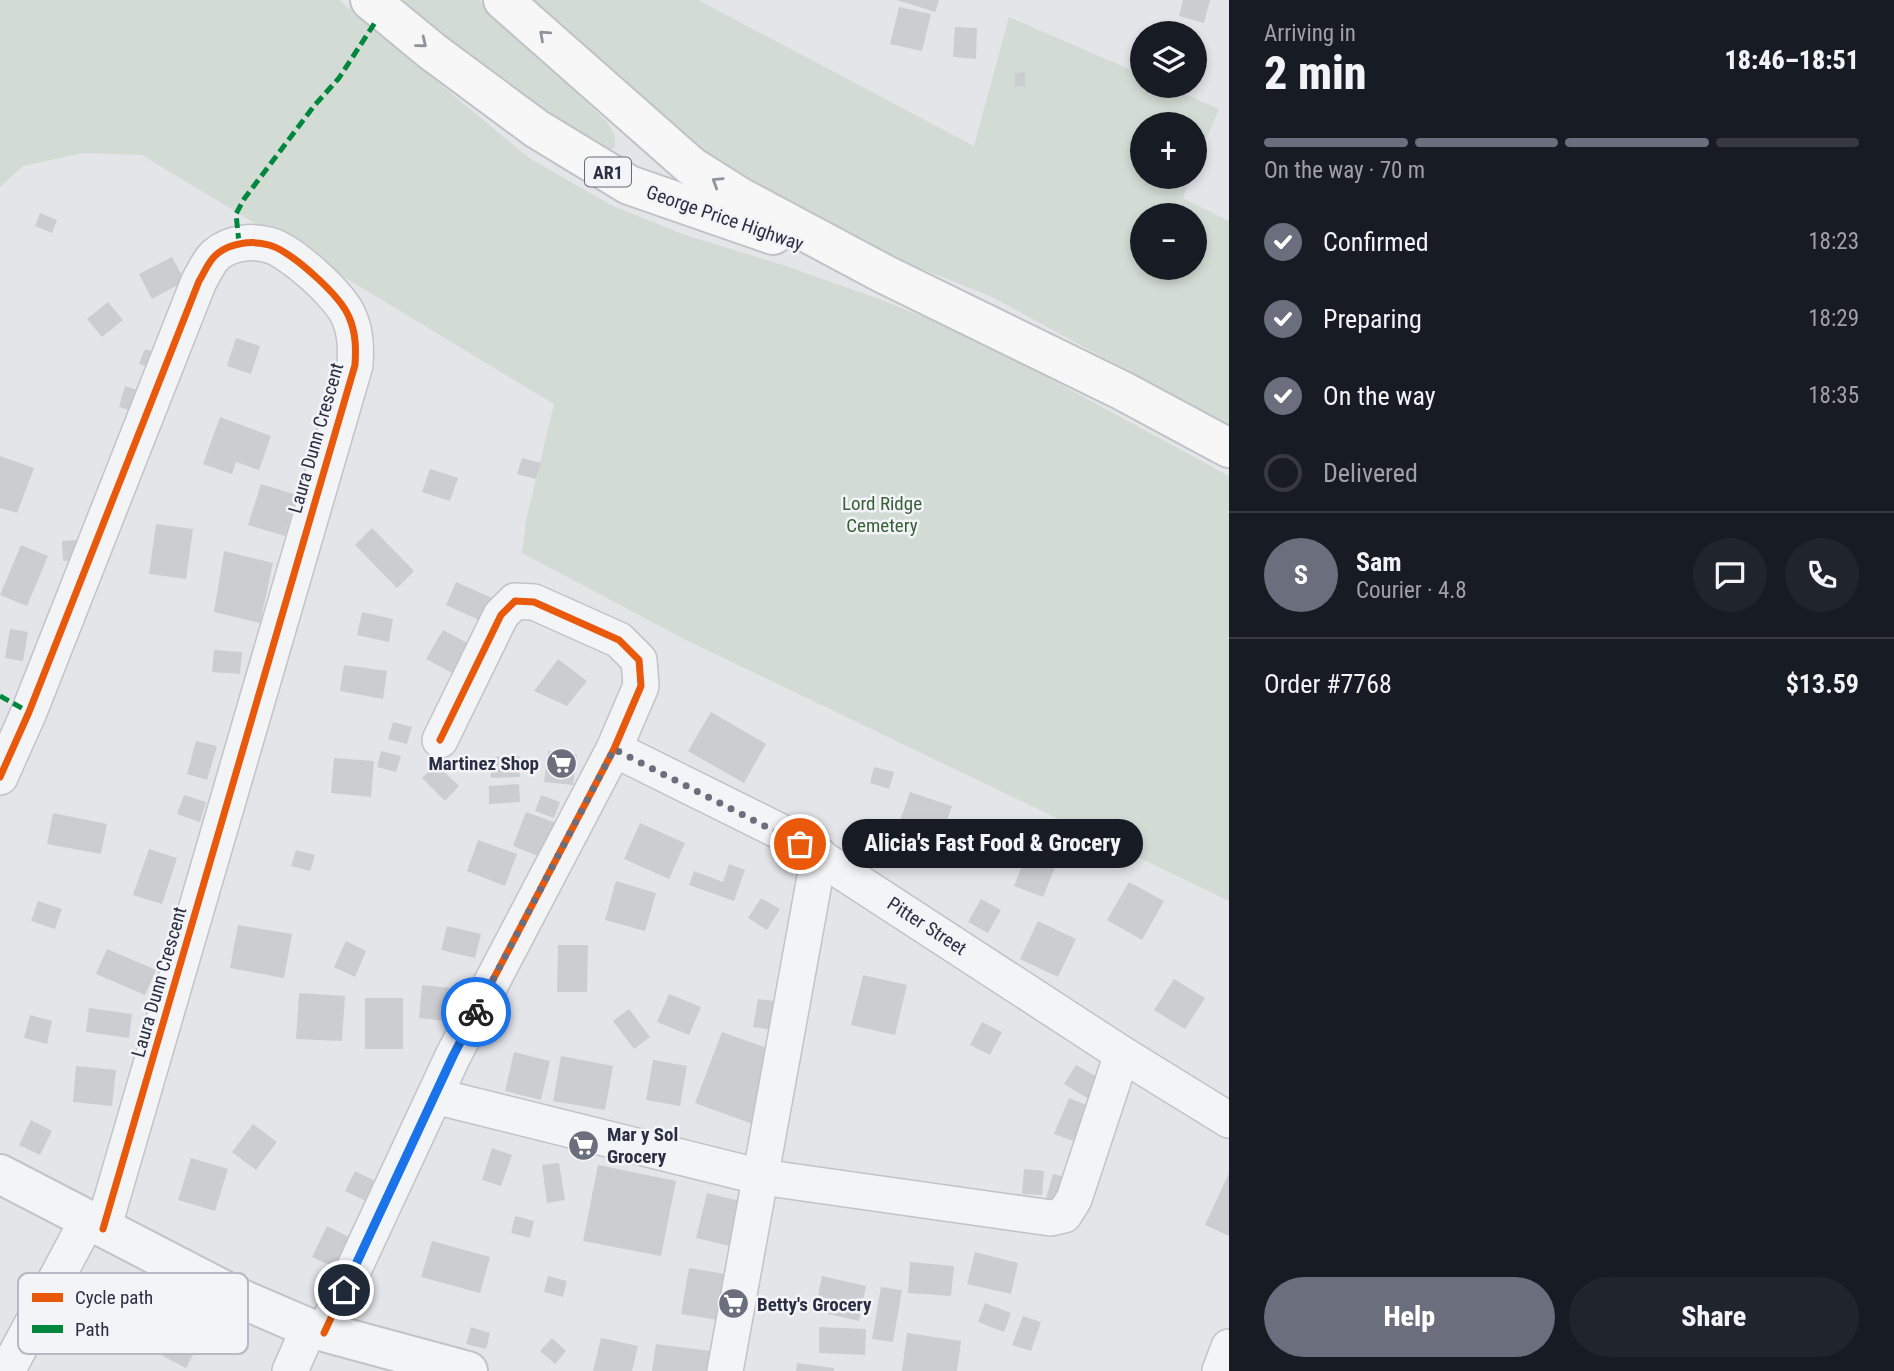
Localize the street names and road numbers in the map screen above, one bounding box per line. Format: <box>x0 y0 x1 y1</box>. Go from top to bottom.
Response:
road number: AR1 <box>585 158 631 187</box>
street label: George Price Highway <box>643 180 807 256</box>
street label: Laura Dunn Crescent <box>284 360 348 516</box>
street label: Pitter Street <box>883 892 971 960</box>
street label: Laura Dunn Crescent <box>127 904 191 1060</box>

